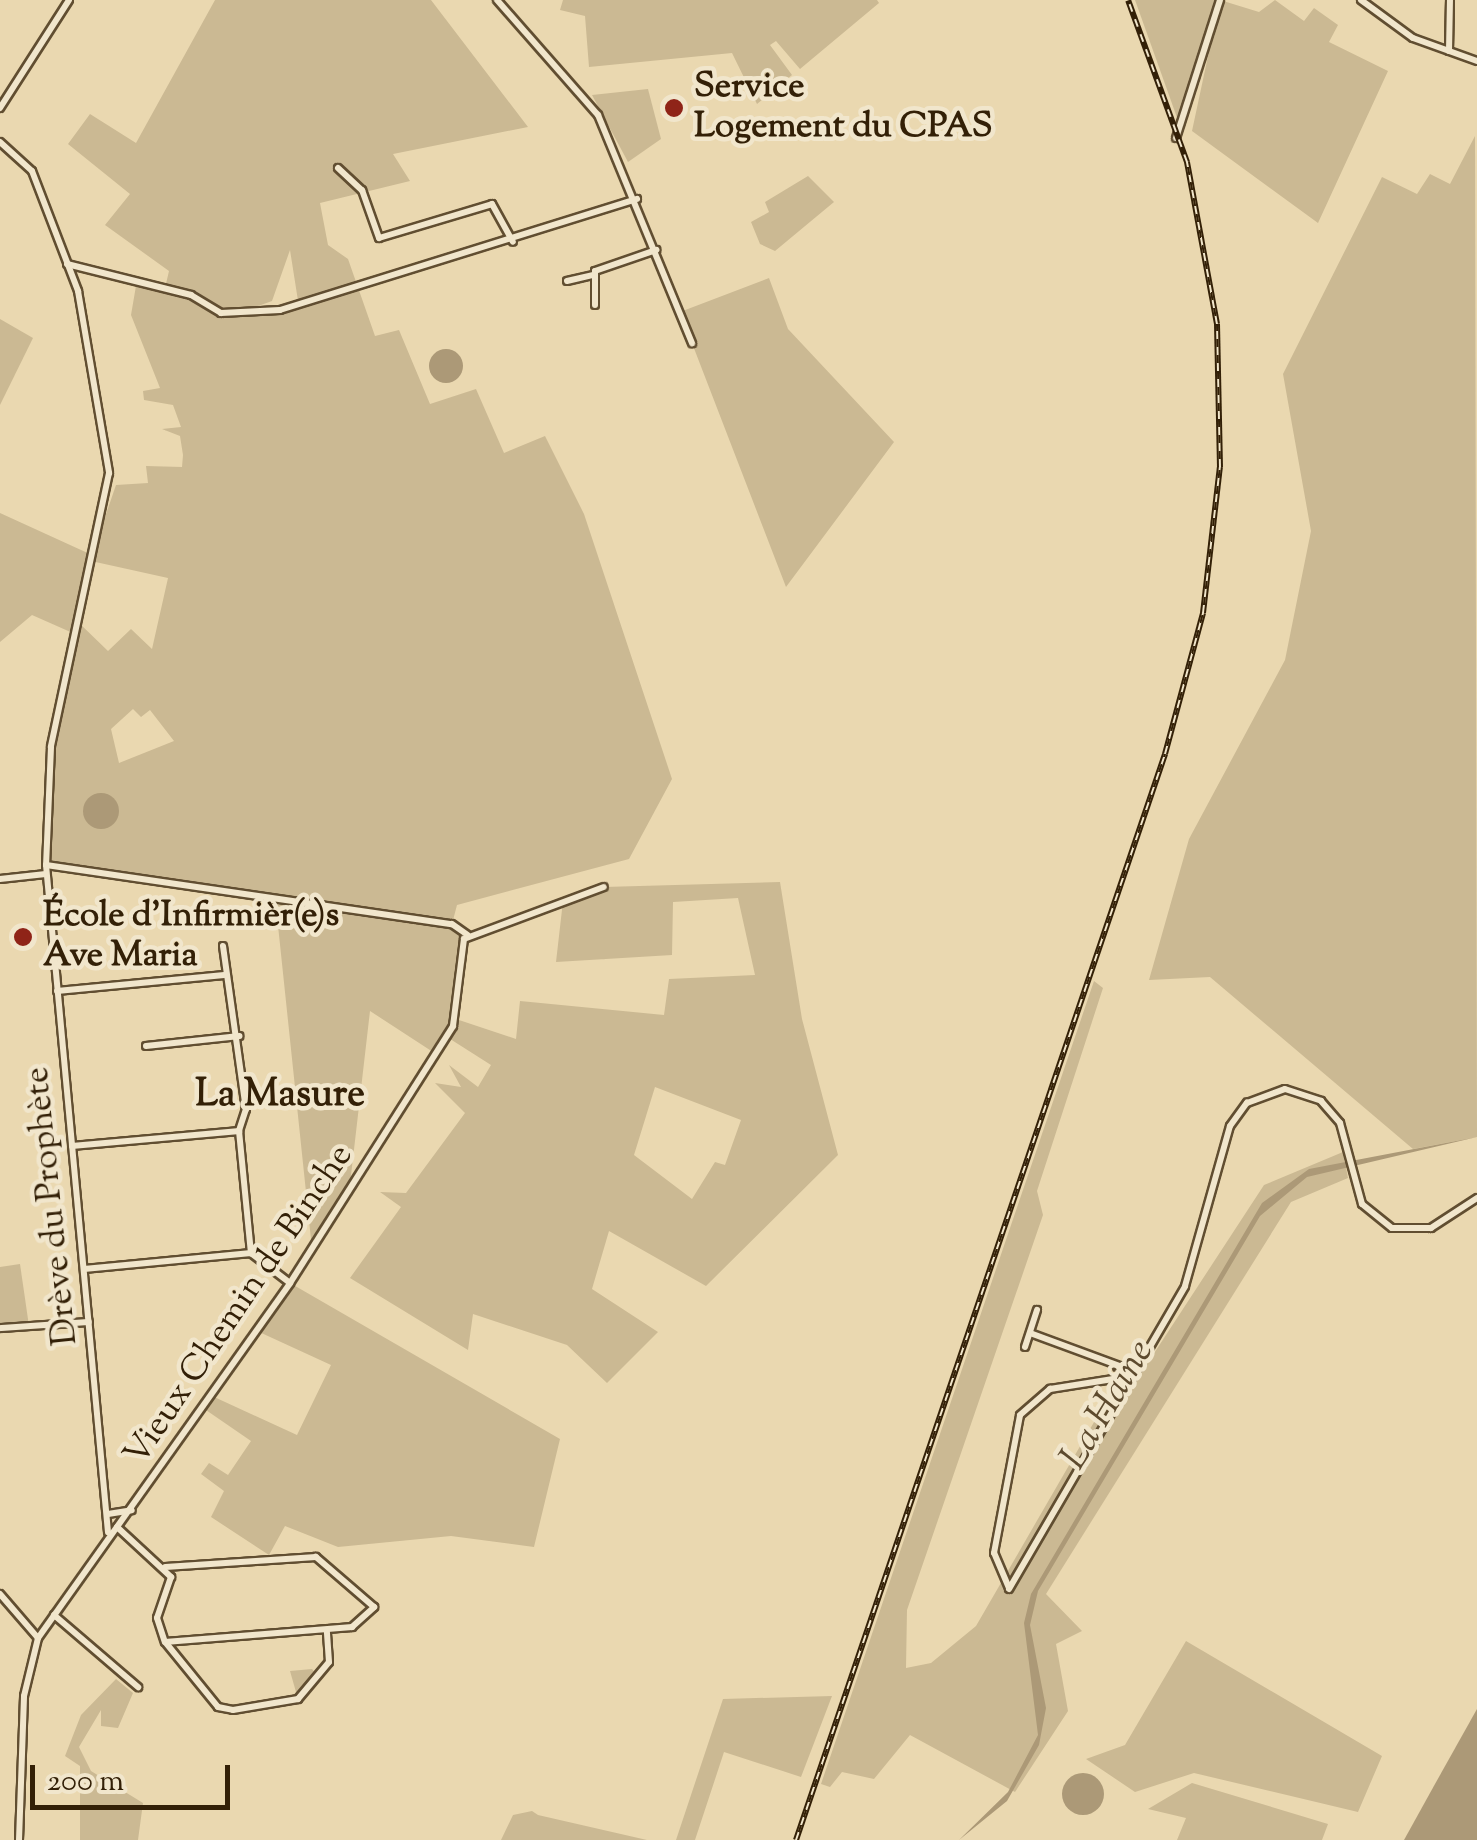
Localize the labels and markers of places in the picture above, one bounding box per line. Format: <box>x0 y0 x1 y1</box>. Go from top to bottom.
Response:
place label: Service Logement du CPAS <box>694 67 993 149</box>
marker: Service Logement du CPAS <box>663 97 685 119</box>
place label: École d'Infirmièr(e)s Ave Maria <box>43 896 339 978</box>
marker: École d'Infirmièr(e)s Ave Maria <box>12 926 34 948</box>

